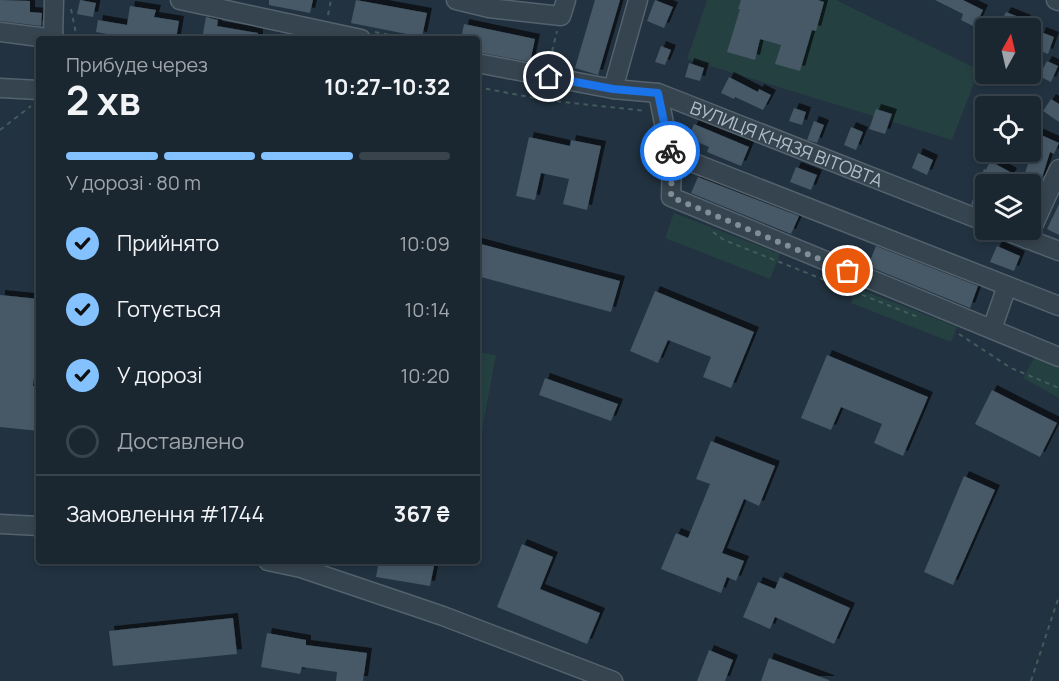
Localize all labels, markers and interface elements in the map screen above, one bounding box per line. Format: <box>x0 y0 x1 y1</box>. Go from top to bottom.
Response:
north arrow <box>975 18 1041 84</box>
map controls <box>975 18 1041 240</box>
text: Прибуде через <box>66 51 208 78</box>
pin <box>523 51 574 102</box>
icon: home <box>532 60 565 93</box>
text: 10:27–10:32 <box>324 72 450 102</box>
text: 2 хв <box>66 73 140 127</box>
street label: ВУЛИЦЯ КНЯЗЯ ВІТОВТА <box>687 95 887 193</box>
button: locate <box>975 96 1041 162</box>
courier <box>640 121 700 181</box>
icon: bike <box>654 135 687 168</box>
text: У дорозі · 80 m <box>66 169 201 196</box>
button: layers <box>975 174 1041 240</box>
icon: check <box>66 227 99 260</box>
text: Прийнято <box>117 228 219 258</box>
text: 10:09 <box>399 230 450 257</box>
pin <box>822 245 873 296</box>
icon: bag <box>831 254 864 287</box>
icon: check <box>66 293 99 326</box>
text: Готується <box>117 294 221 324</box>
text: 10:14 <box>404 296 450 323</box>
icon: check <box>66 359 99 392</box>
text: У дорозі <box>117 360 203 390</box>
text: 10:20 <box>400 362 450 389</box>
text: Доставлено <box>117 426 244 456</box>
text: Замовлення #1744 <box>66 499 265 529</box>
text: 367 ₴ <box>394 499 450 529</box>

